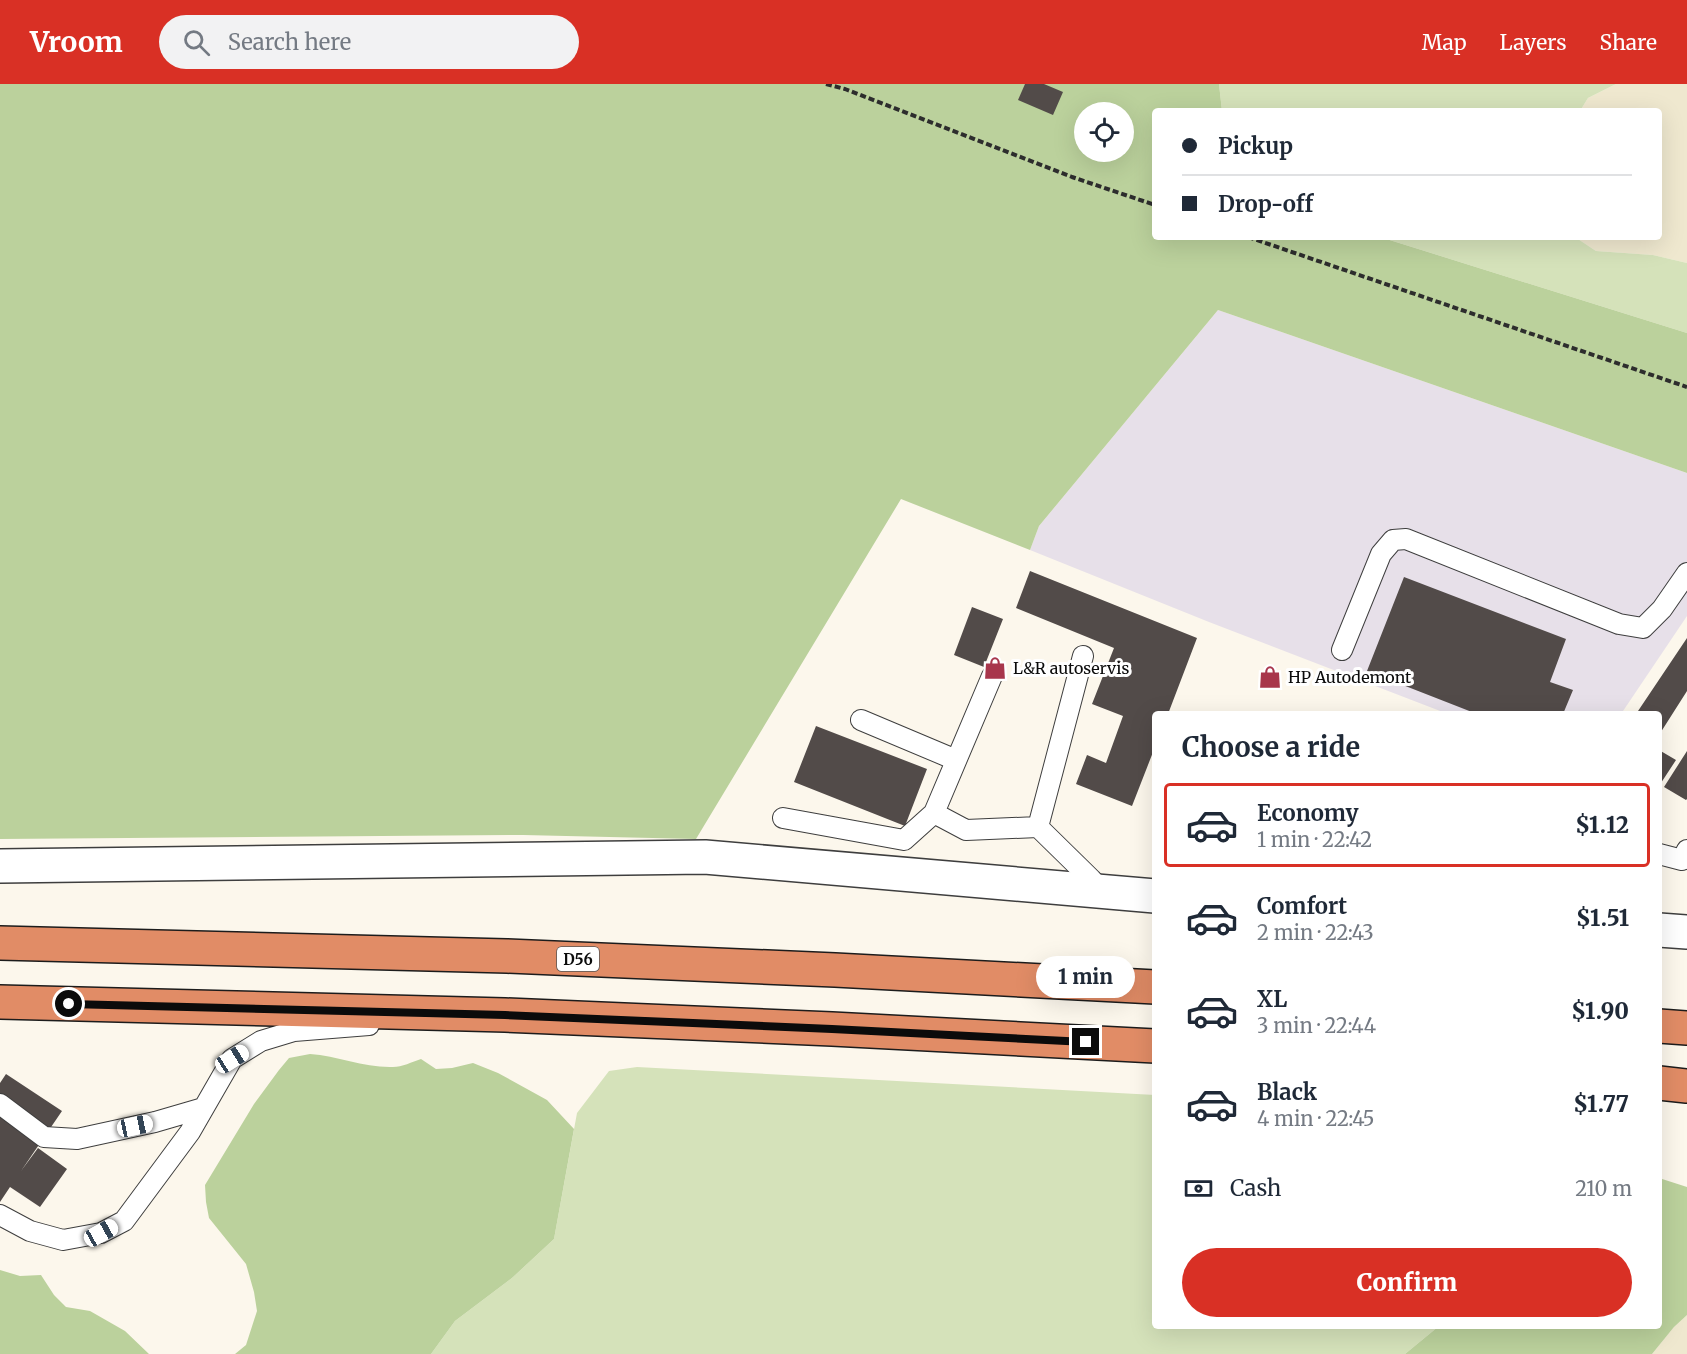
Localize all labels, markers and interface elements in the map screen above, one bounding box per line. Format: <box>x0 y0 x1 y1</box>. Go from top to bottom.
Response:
search box <box>159 15 579 69</box>
text: Vroom <box>30 24 123 60</box>
icon: search <box>180 26 213 59</box>
text: Search here <box>228 28 351 56</box>
text: Map <box>1422 29 1467 56</box>
text: Layers <box>1500 29 1567 56</box>
text: Share <box>1600 29 1657 56</box>
map controls <box>1074 102 1134 162</box>
button: locate <box>1074 102 1134 162</box>
text: Pickup <box>1218 132 1293 160</box>
text: Drop-off <box>1218 190 1313 218</box>
shop icon: L&R autoservis <box>982 655 1008 681</box>
place label: L&R autoservis <box>1013 658 1129 678</box>
shop icon: HP Autodemont <box>1257 664 1283 690</box>
place label: HP Autodemont <box>1288 667 1412 687</box>
text: Choose a ride <box>1182 730 1360 764</box>
icon: car <box>1185 798 1239 852</box>
text: Economy <box>1257 799 1358 827</box>
text: $1.12 <box>1575 811 1629 839</box>
text: 1 min · 22:42 <box>1257 827 1372 852</box>
icon: car <box>1185 891 1239 945</box>
text: Comfort <box>1257 892 1347 920</box>
text: $1.51 <box>1576 904 1629 932</box>
text: 2 min · 22:43 <box>1257 920 1374 945</box>
road number: D56 <box>557 947 599 971</box>
callout: 1 min <box>1036 955 1136 997</box>
text: 1 min <box>1058 964 1113 989</box>
icon: car <box>1185 984 1239 1038</box>
text: XL <box>1257 985 1287 1013</box>
route start <box>55 990 82 1017</box>
text: $1.90 <box>1571 997 1629 1025</box>
text: 3 min · 22:44 <box>1257 1013 1376 1038</box>
route end <box>1072 1028 1099 1055</box>
car <box>212 1042 252 1076</box>
icon: car <box>1185 1077 1239 1131</box>
text: Black <box>1257 1078 1317 1106</box>
text: $1.77 <box>1573 1090 1629 1118</box>
text: 4 min · 22:45 <box>1257 1106 1374 1131</box>
car <box>116 1113 154 1139</box>
icon: cash <box>1182 1172 1215 1205</box>
text: Cash <box>1230 1174 1281 1202</box>
text: 210 m <box>1575 1176 1632 1201</box>
car <box>81 1216 121 1250</box>
button: Confirm <box>1182 1248 1632 1317</box>

